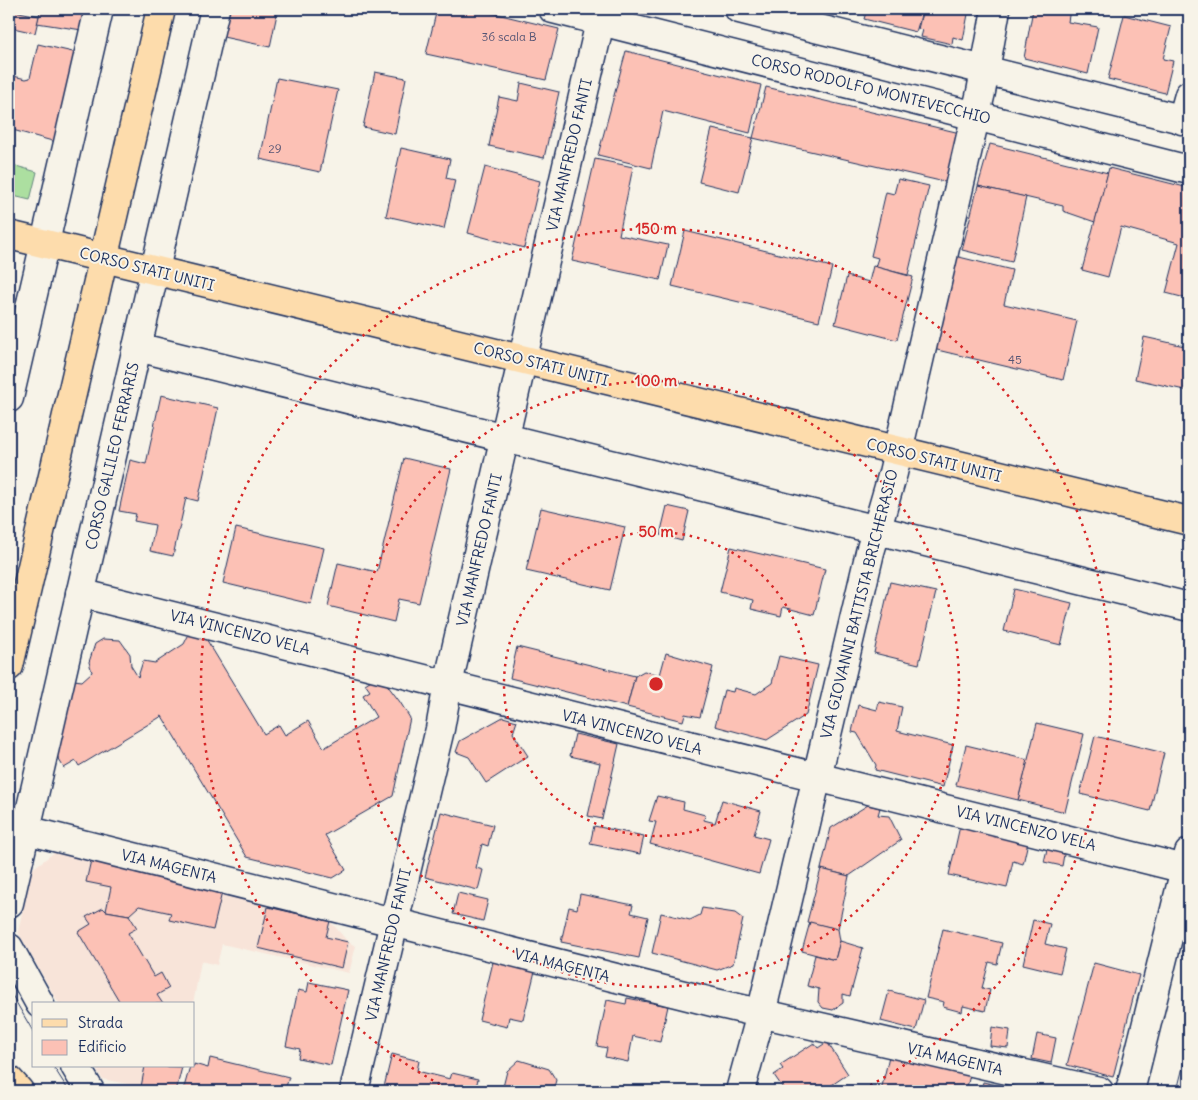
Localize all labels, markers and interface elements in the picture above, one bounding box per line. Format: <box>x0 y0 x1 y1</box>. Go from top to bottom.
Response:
house number: 36 scala B <box>481 29 537 44</box>
street label: CORSO RODOLFO MONTEVECCHIO <box>749 50 993 128</box>
street label: VIA MANFREDO FANTI <box>542 77 596 233</box>
house number: 29 <box>268 141 282 156</box>
text: 150 m <box>635 219 677 238</box>
street label: CORSO STATI UNITI <box>78 243 216 295</box>
street label: CORSO STATI UNITI <box>472 338 610 390</box>
house number: 45 <box>1008 352 1022 367</box>
street label: CORSO GALILEO FERRARIS <box>81 360 143 552</box>
text: 100 m <box>635 371 677 390</box>
street label: CORSO STATI UNITI <box>865 434 1003 486</box>
street label: VIA GIOVANNI BATTISTA BRICHERASIO <box>816 467 902 741</box>
street label: VIA MANFREDO FANTI <box>452 472 506 628</box>
text: 50 m <box>638 522 674 541</box>
street label: VIA VINCENZO VELA <box>168 605 312 659</box>
centre of rings <box>647 675 665 693</box>
street label: VIA VINCENZO VELA <box>560 705 704 759</box>
street label: VIA VINCENZO VELA <box>954 801 1098 855</box>
street label: VIA MAGENTA <box>119 845 219 887</box>
street label: VIA MANFREDO FANTI <box>361 867 415 1023</box>
street label: VIA MAGENTA <box>512 944 612 986</box>
legend <box>32 1002 195 1068</box>
text: Strada <box>78 1013 123 1032</box>
text: Edificio <box>78 1037 126 1056</box>
street label: VIA MAGENTA <box>905 1039 1005 1079</box>

